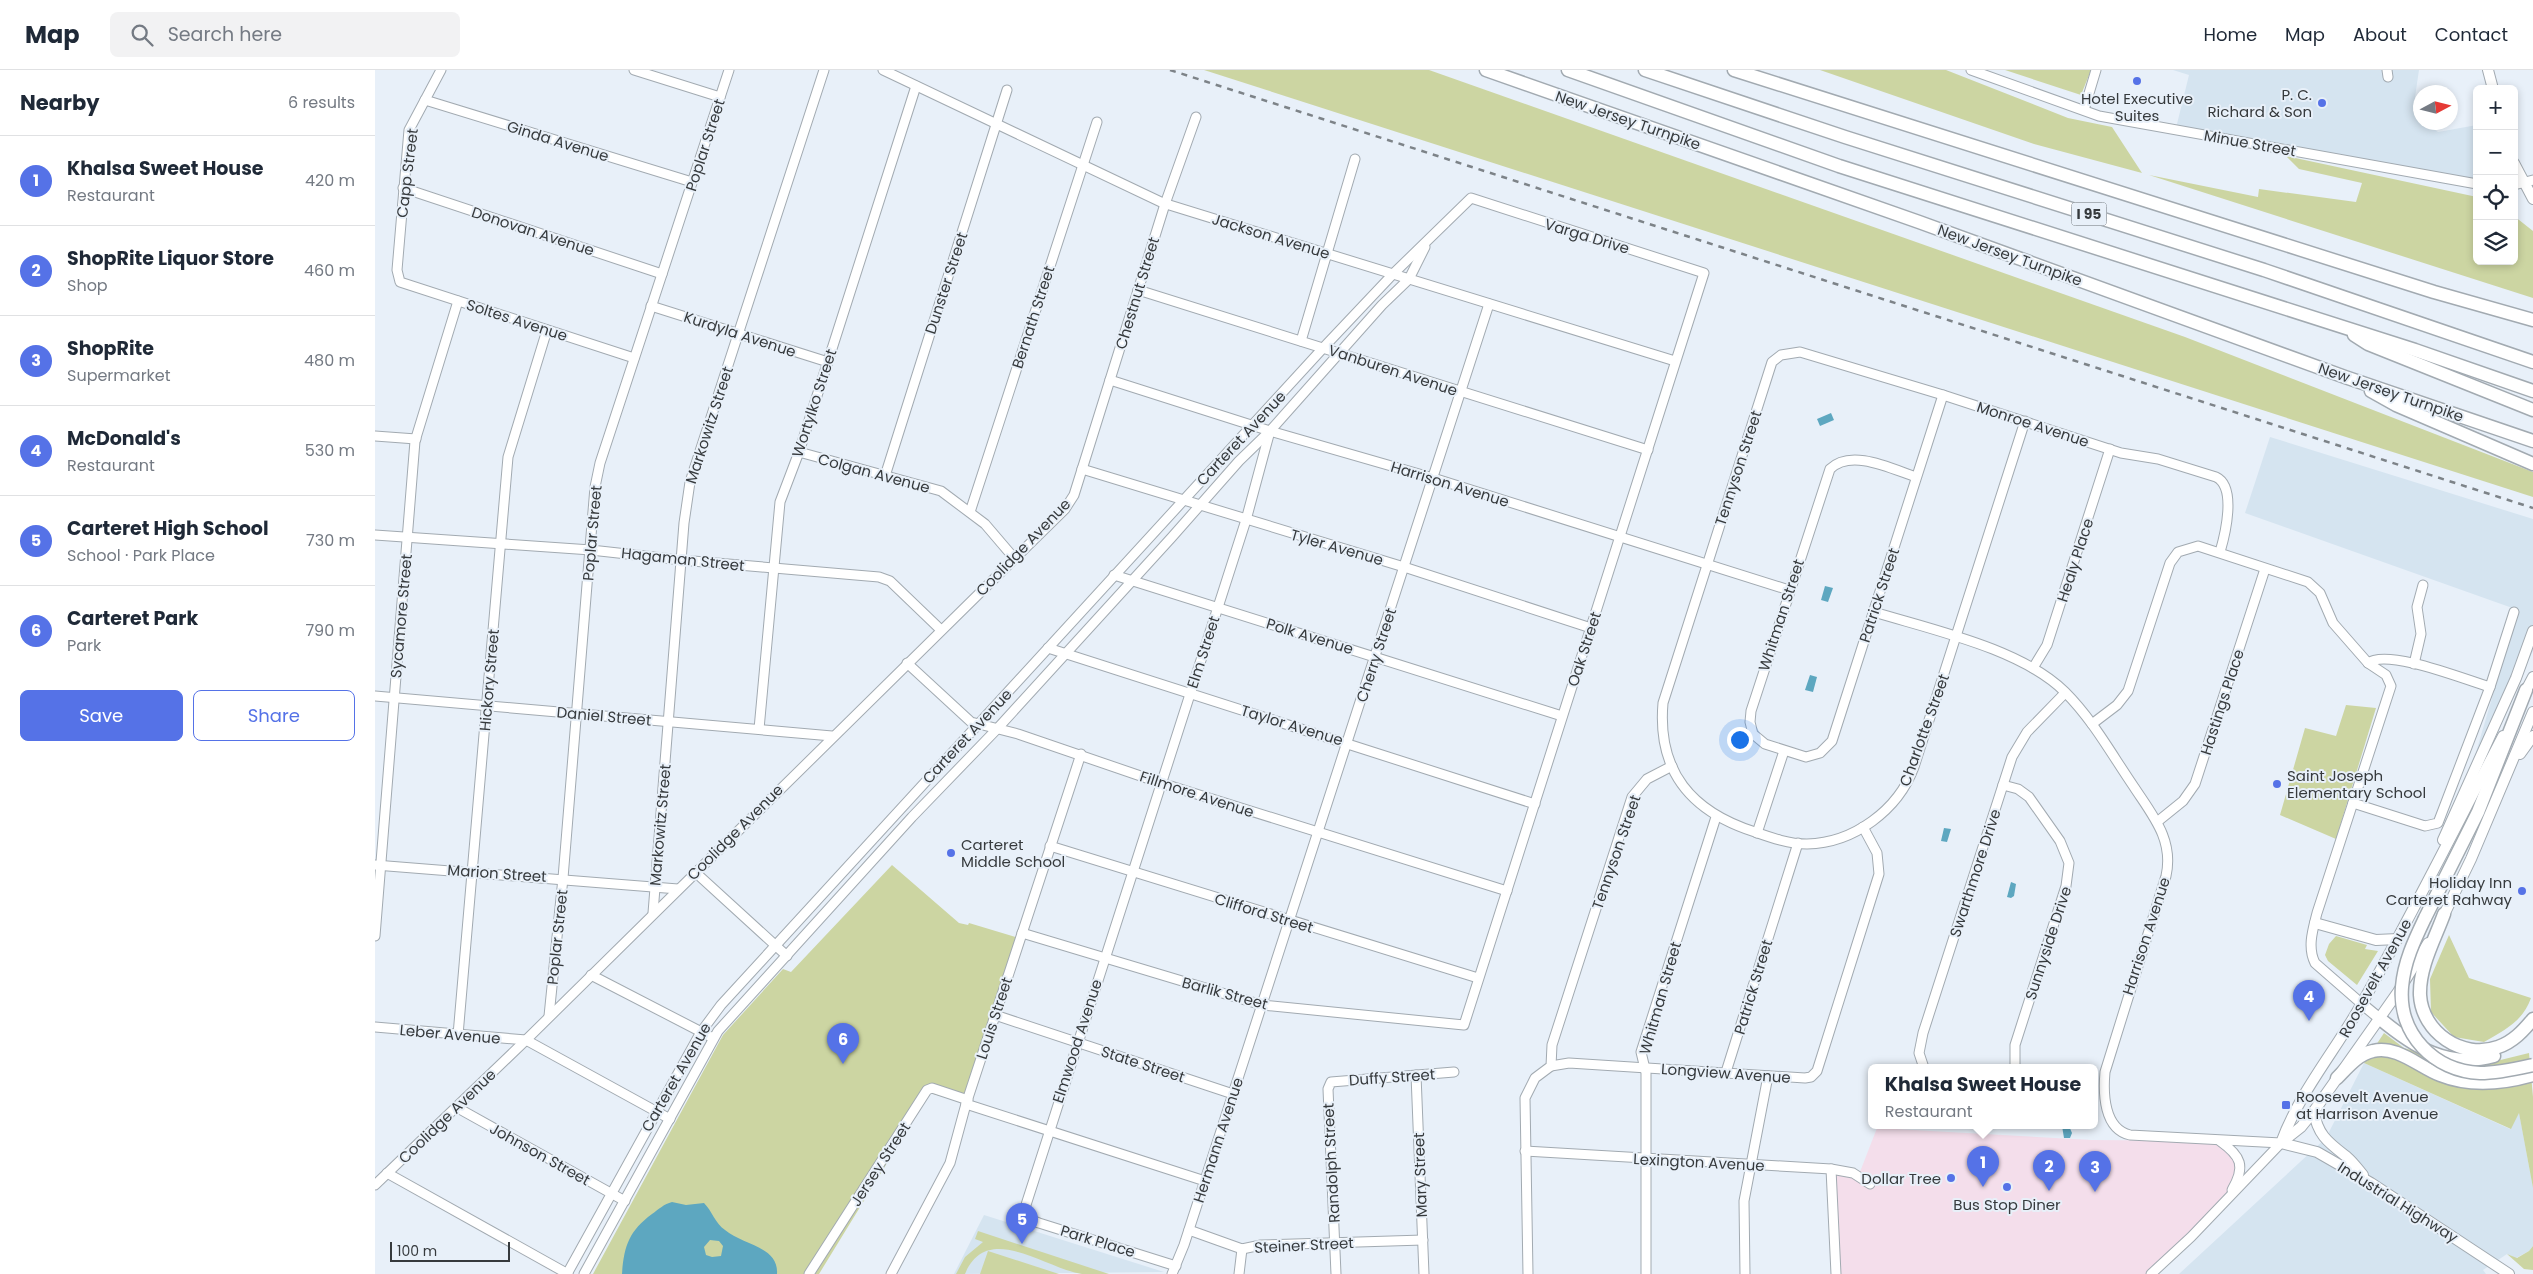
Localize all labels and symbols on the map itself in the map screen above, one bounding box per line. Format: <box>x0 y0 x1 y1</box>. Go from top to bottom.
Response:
marker: Hotel Executive Suites <box>2131 75 2143 87</box>
place label: P. C. Richard & Son <box>2208 84 2312 122</box>
street label: New Jersey Turnpike <box>1553 85 1703 155</box>
north arrow <box>2413 85 2458 130</box>
place label: Hotel Executive Suites <box>2081 88 2193 126</box>
street label: Poplar Street <box>680 96 730 194</box>
marker: P. C. Richard & Son <box>2316 97 2328 109</box>
street label: Ginda Avenue <box>504 116 612 166</box>
street label: Minue Street <box>2202 125 2298 161</box>
street label: Capp Street <box>391 127 423 219</box>
street label: Donovan Avenue <box>469 201 597 261</box>
road number: I 95 <box>2071 202 2107 226</box>
street label: Jackson Avenue <box>1209 208 1333 264</box>
street label: Varga Drive <box>1542 213 1632 259</box>
street label: New Jersey Turnpike <box>1935 219 2085 291</box>
street label: Dunster Street <box>920 229 972 337</box>
street label: Chestnut Street <box>1110 234 1164 352</box>
street label: Bernath Street <box>1007 263 1059 371</box>
street label: Soltes Avenue <box>464 294 570 346</box>
street label: Kurdyla Avenue <box>681 306 799 362</box>
street label: Vanburen Avenue <box>1326 339 1460 401</box>
street label: Wortylko Street <box>787 346 841 460</box>
street label: New Jersey Turnpike <box>2316 357 2466 427</box>
street label: Markowitz Street <box>680 364 738 486</box>
street label: Carteret Avenue <box>1191 386 1291 490</box>
street label: Monroe Avenue <box>1974 396 2092 452</box>
street label: Tennyson Street <box>1709 408 1767 528</box>
street label: Colgan Avenue <box>816 448 932 498</box>
street label: Harrison Avenue <box>1388 456 1512 512</box>
street label: Poplar Street <box>577 484 607 582</box>
street label: Coolidge Avenue <box>971 494 1075 600</box>
street label: Healy Place <box>2052 515 2098 605</box>
street label: Tyler Avenue <box>1288 524 1386 570</box>
street label: Hagaman Street <box>620 542 746 576</box>
street label: Patrick Street <box>1854 545 1904 645</box>
street label: Sycamore Street <box>385 553 417 679</box>
street label: Whitman Street <box>1753 556 1809 674</box>
street label: Cherry Street <box>1351 605 1401 705</box>
street label: Oak Street <box>1562 609 1606 689</box>
street label: Elm Street <box>1181 613 1225 691</box>
street label: Polk Avenue <box>1264 613 1356 659</box>
street label: Hickory Street <box>474 628 504 732</box>
street label: Hastings Place <box>2195 646 2249 758</box>
street label: Charlotte Street <box>1894 671 1954 789</box>
street label: Carteret Avenue <box>917 684 1017 788</box>
street label: Taylor Avenue <box>1238 699 1346 751</box>
street label: Daniel Street <box>556 701 652 731</box>
your location <box>1727 727 1753 753</box>
street label: Markowitz Street <box>644 763 676 887</box>
place label: Saint Joseph Elementary School <box>2287 765 2426 803</box>
street label: Fillmore Avenue <box>1137 766 1257 822</box>
marker: Saint Joseph Elementary School <box>2271 778 2283 790</box>
street label: Coolidge Avenue <box>682 779 788 885</box>
street label: Tennyson Street <box>1587 792 1645 912</box>
street label: Swarthmore Drive <box>1944 806 2006 940</box>
place label: Carteret Middle School <box>961 834 1065 872</box>
marker: Carteret Middle School <box>945 847 957 859</box>
street label: Marion Street <box>447 859 547 887</box>
place label: Holiday Inn Carteret Rahway <box>2386 872 2513 910</box>
street label: Harrison Avenue <box>2117 874 2175 998</box>
street label: Sunnyside Drive <box>2020 883 2076 1003</box>
marker: Holiday Inn Carteret Rahway <box>2516 885 2528 897</box>
street label: Poplar Street <box>542 888 572 986</box>
street label: Clifford Street <box>1212 888 1316 938</box>
street label: Roosevelt Avenue <box>2334 915 2416 1041</box>
street label: Patrick Street <box>1729 937 1777 1037</box>
street label: Whitman Street <box>1634 939 1686 1057</box>
street label: Barlik Street <box>1180 971 1270 1015</box>
street label: Louis Street <box>971 974 1017 1062</box>
street label: Elmwood Avenue <box>1047 977 1107 1105</box>
pin: 4 <box>2293 980 2325 1021</box>
street label: Leber Avenue <box>399 1019 501 1049</box>
street label: Carteret Avenue <box>636 1019 716 1135</box>
pin: 6 <box>827 1023 859 1064</box>
street label: State Street <box>1098 1041 1188 1087</box>
street label: Longview Avenue <box>1660 1058 1792 1088</box>
street label: Coolidge Avenue <box>394 1064 500 1168</box>
street label: Duffy Street <box>1348 1064 1436 1090</box>
street label: Hermann Avenue <box>1188 1075 1248 1205</box>
place label: Roosevelt Avenue at Harrison Avenue <box>2296 1086 2438 1124</box>
marker: Roosevelt Avenue at Harrison Avenue <box>2280 1099 2292 1111</box>
street label: Randolph Street <box>1317 1103 1345 1223</box>
street label: Johnson Street <box>486 1118 594 1190</box>
street label: Jersey Street <box>845 1118 915 1210</box>
street label: Mary Street <box>1408 1132 1432 1218</box>
pin: 1 <box>1967 1146 1999 1187</box>
street label: Lexington Avenue <box>1633 1148 1765 1176</box>
pin: 2 <box>2033 1150 2065 1191</box>
pin: 3 <box>2079 1151 2111 1192</box>
street label: Industrial Highway <box>2334 1156 2463 1248</box>
place label: Dollar Tree <box>1861 1168 1941 1189</box>
marker: Dollar Tree <box>1945 1172 1957 1184</box>
marker: Bus Stop Diner <box>2001 1181 2013 1193</box>
place label: Bus Stop Diner <box>1953 1194 2061 1215</box>
pin: 5 <box>1006 1203 1038 1244</box>
street label: Park Place <box>1058 1220 1138 1262</box>
street label: Steiner Street <box>1254 1232 1354 1258</box>
scale bar <box>390 1239 510 1262</box>

